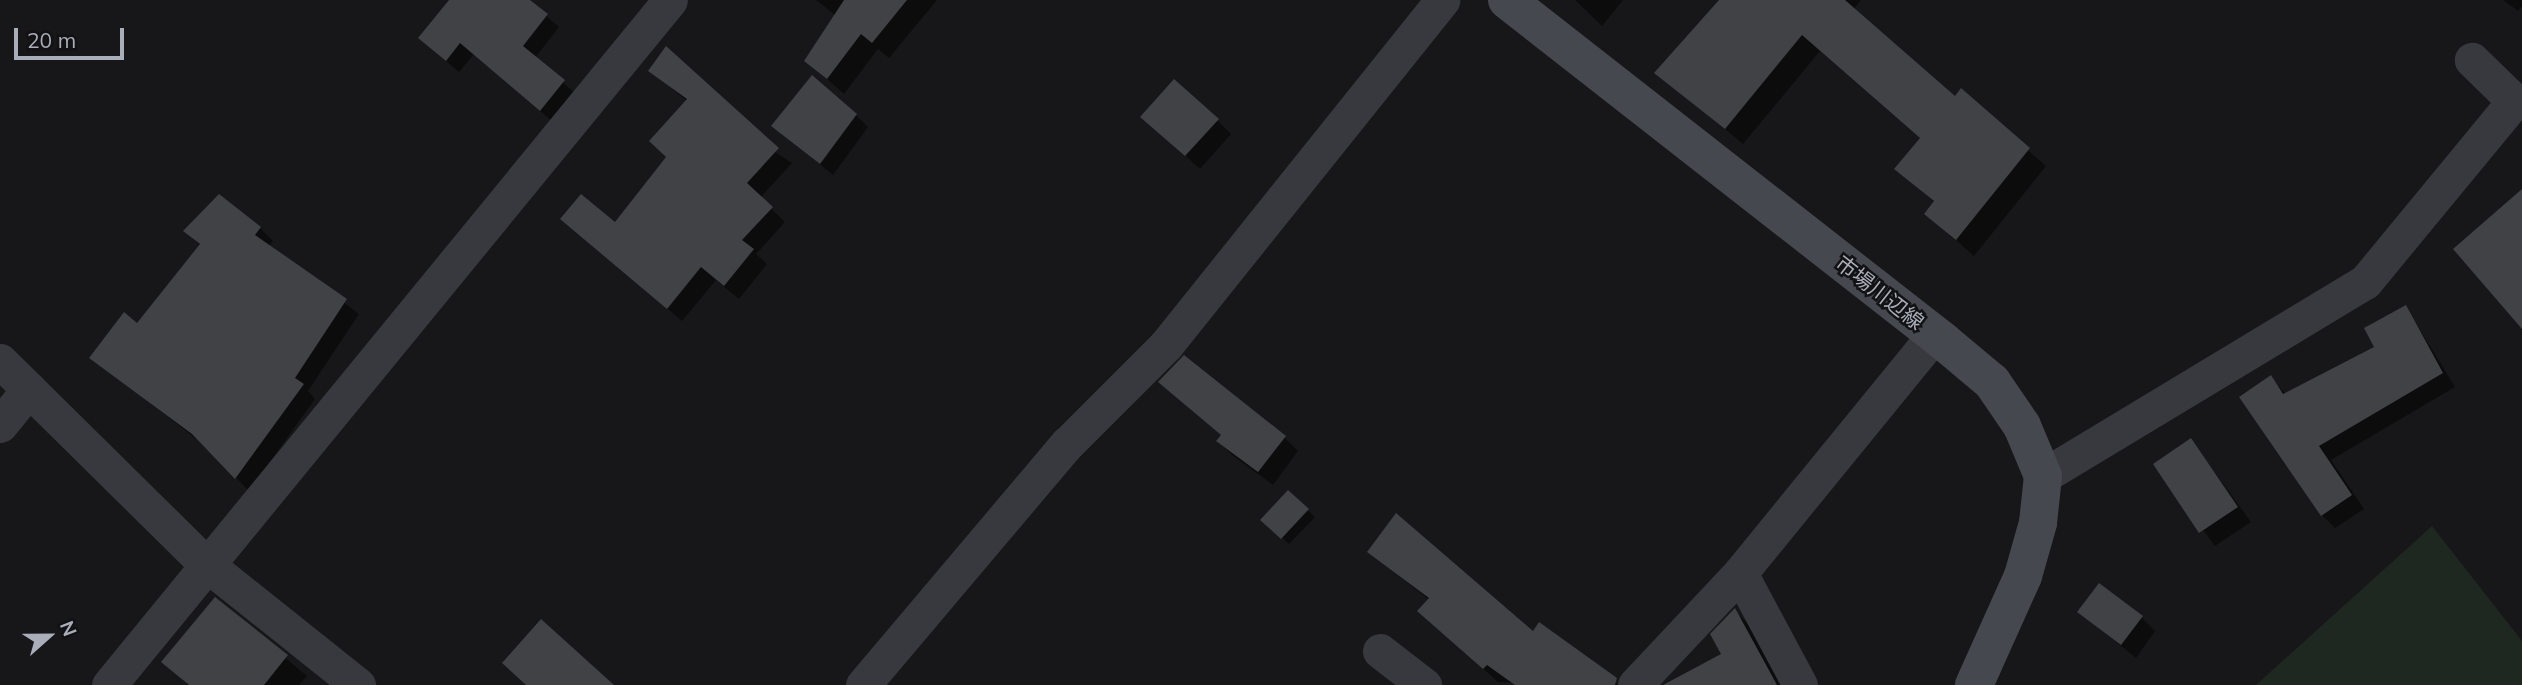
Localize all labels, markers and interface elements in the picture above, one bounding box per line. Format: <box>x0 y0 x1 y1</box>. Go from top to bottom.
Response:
scale bar <box>18 14 128 58</box>
text: 20 m <box>27 27 76 53</box>
street label: 市場川辺線 <box>1831 250 1929 334</box>
north arrow <box>14 601 84 671</box>
text: N <box>55 617 82 639</box>

